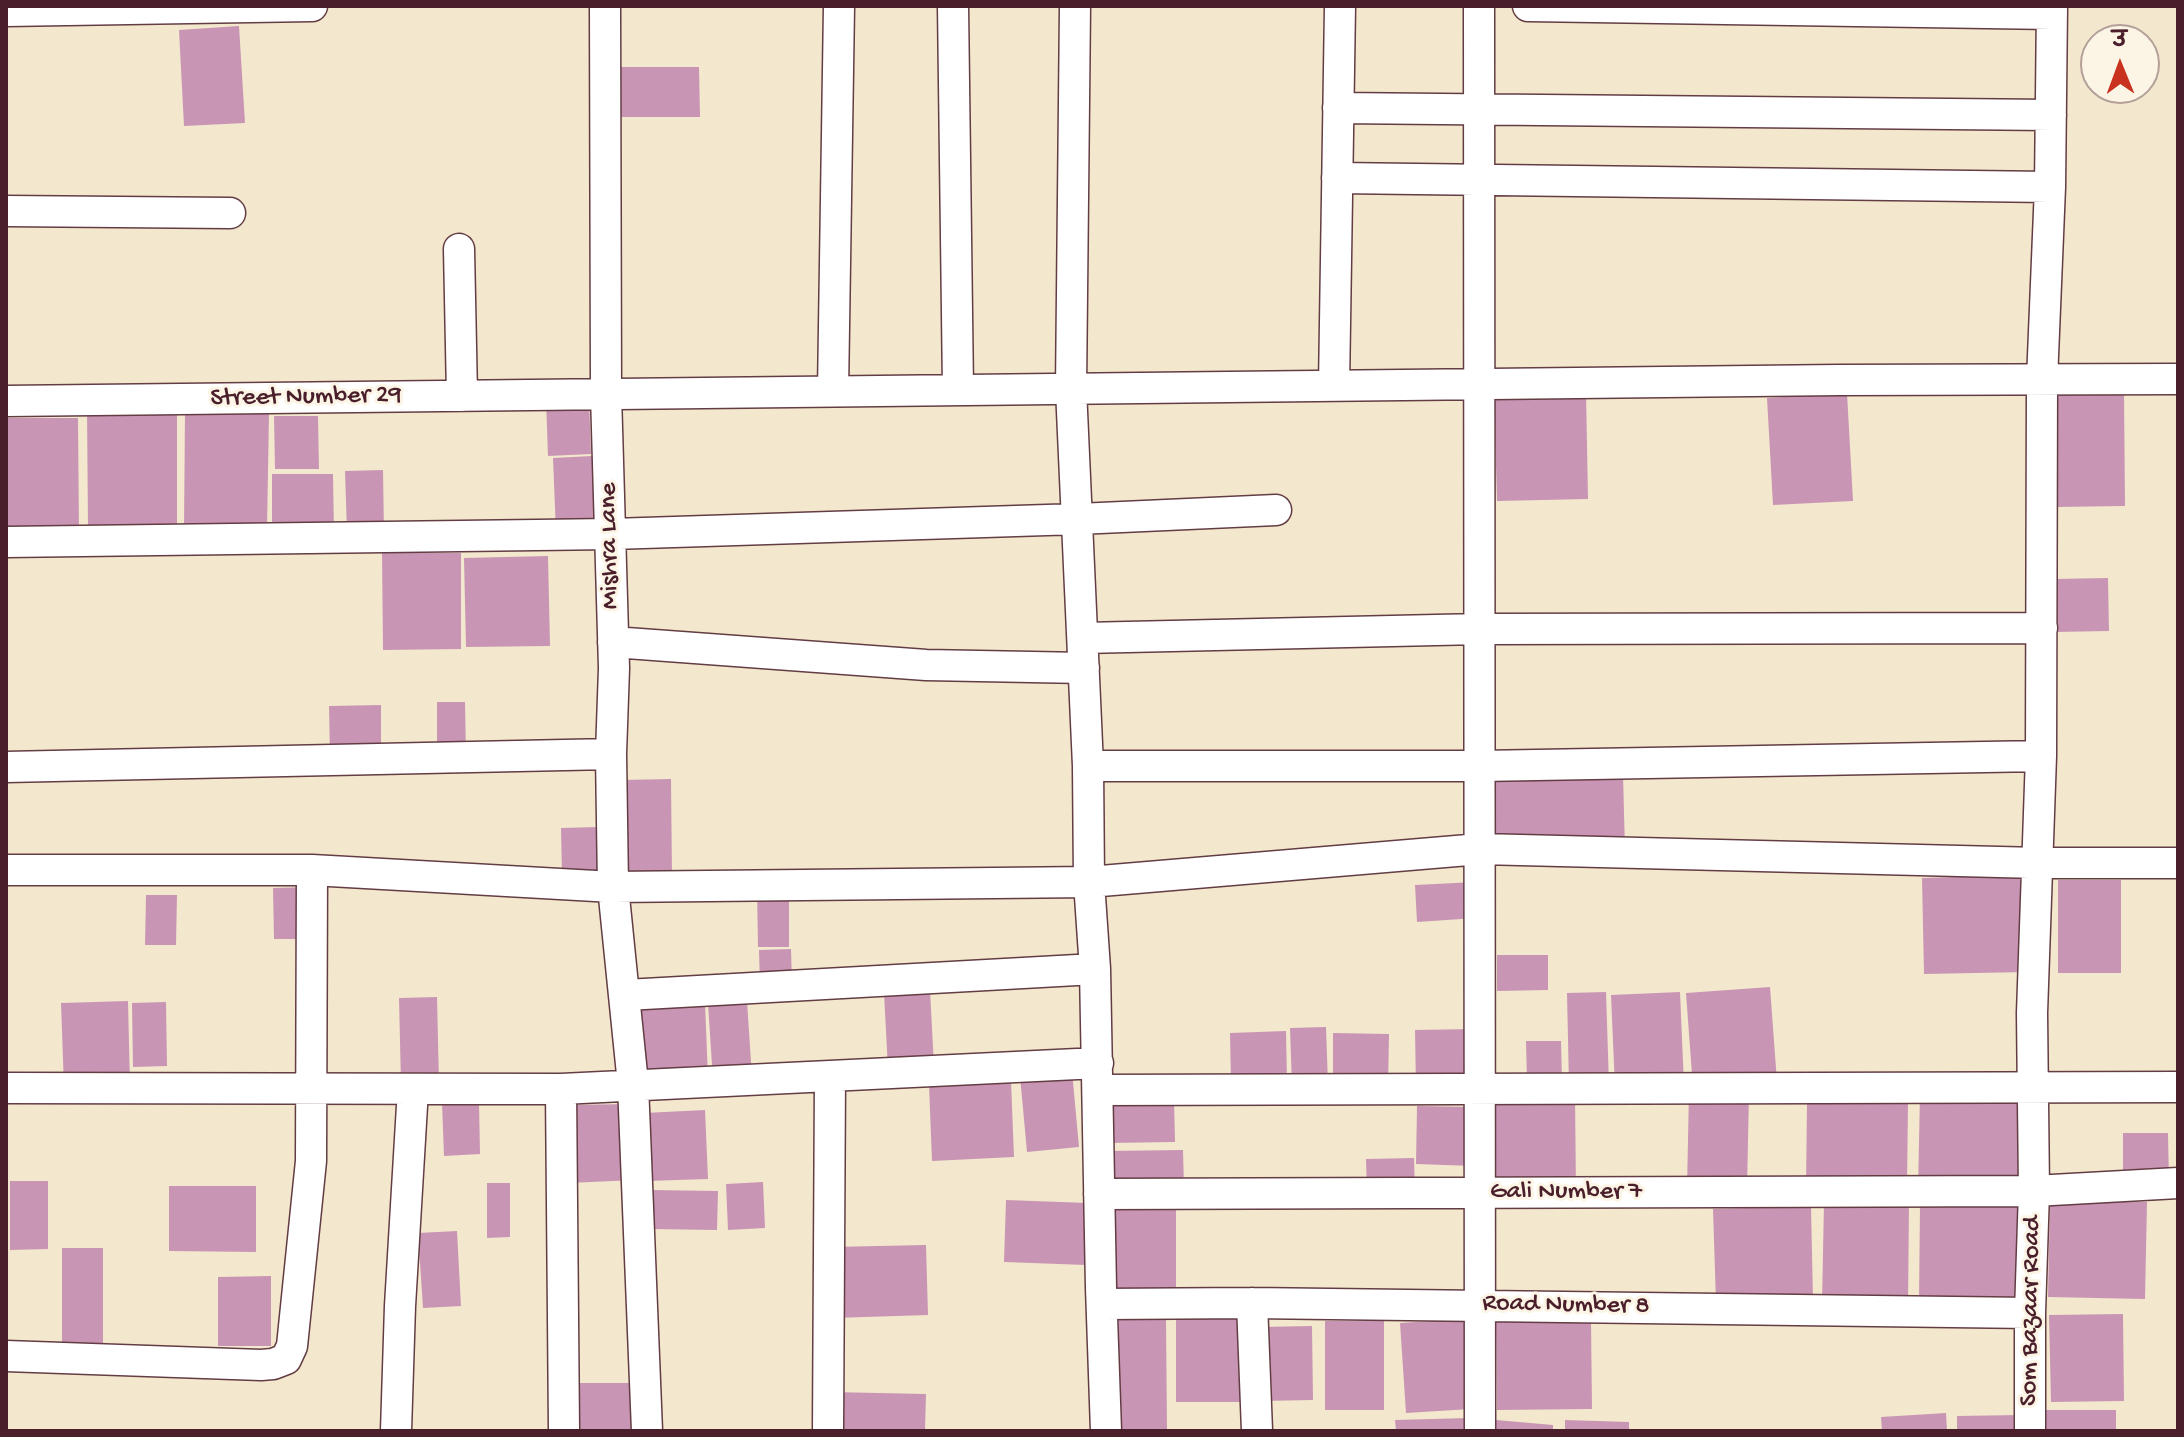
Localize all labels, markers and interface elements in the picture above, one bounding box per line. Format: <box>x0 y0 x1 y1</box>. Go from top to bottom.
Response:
north arrow <box>2080 24 2160 104</box>
text: उ <box>2112 29 2127 55</box>
street label: Street Number 29 <box>210 381 402 415</box>
street label: Mishra Lane <box>594 482 628 610</box>
street label: Gali Number 7 <box>1490 1177 1642 1209</box>
street label: Som Bazaar Road <box>2015 1216 2049 1406</box>
street label: Road Number 8 <box>1482 1289 1650 1323</box>

